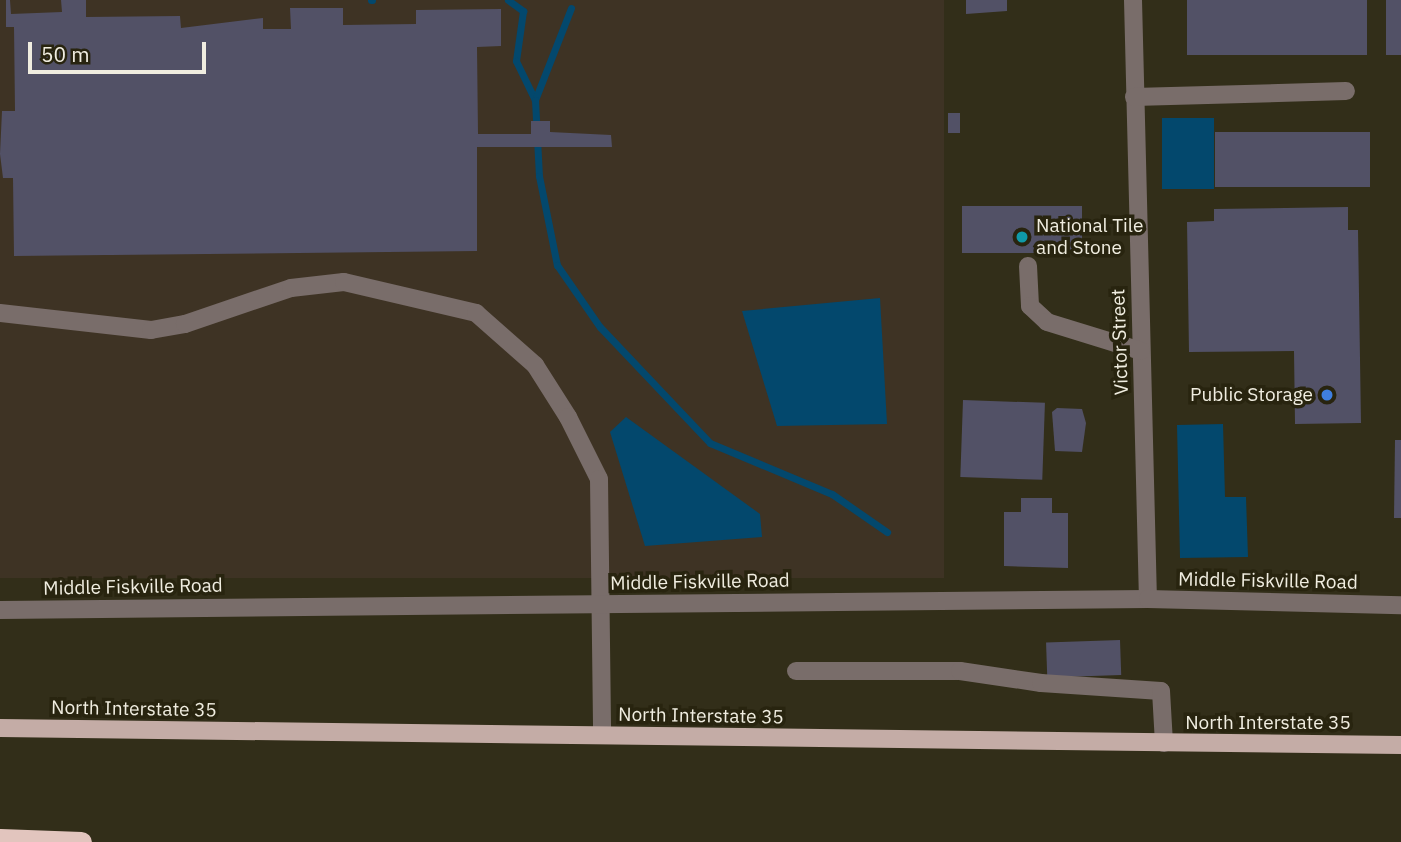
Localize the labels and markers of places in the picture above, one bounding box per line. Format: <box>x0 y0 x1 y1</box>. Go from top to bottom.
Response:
place label: National Tile and Stone <box>1036 215 1143 259</box>
marker: National Tile and Stone <box>1014 229 1030 245</box>
place label: Public Storage <box>1190 384 1313 406</box>
marker: Public Storage <box>1319 387 1335 403</box>

